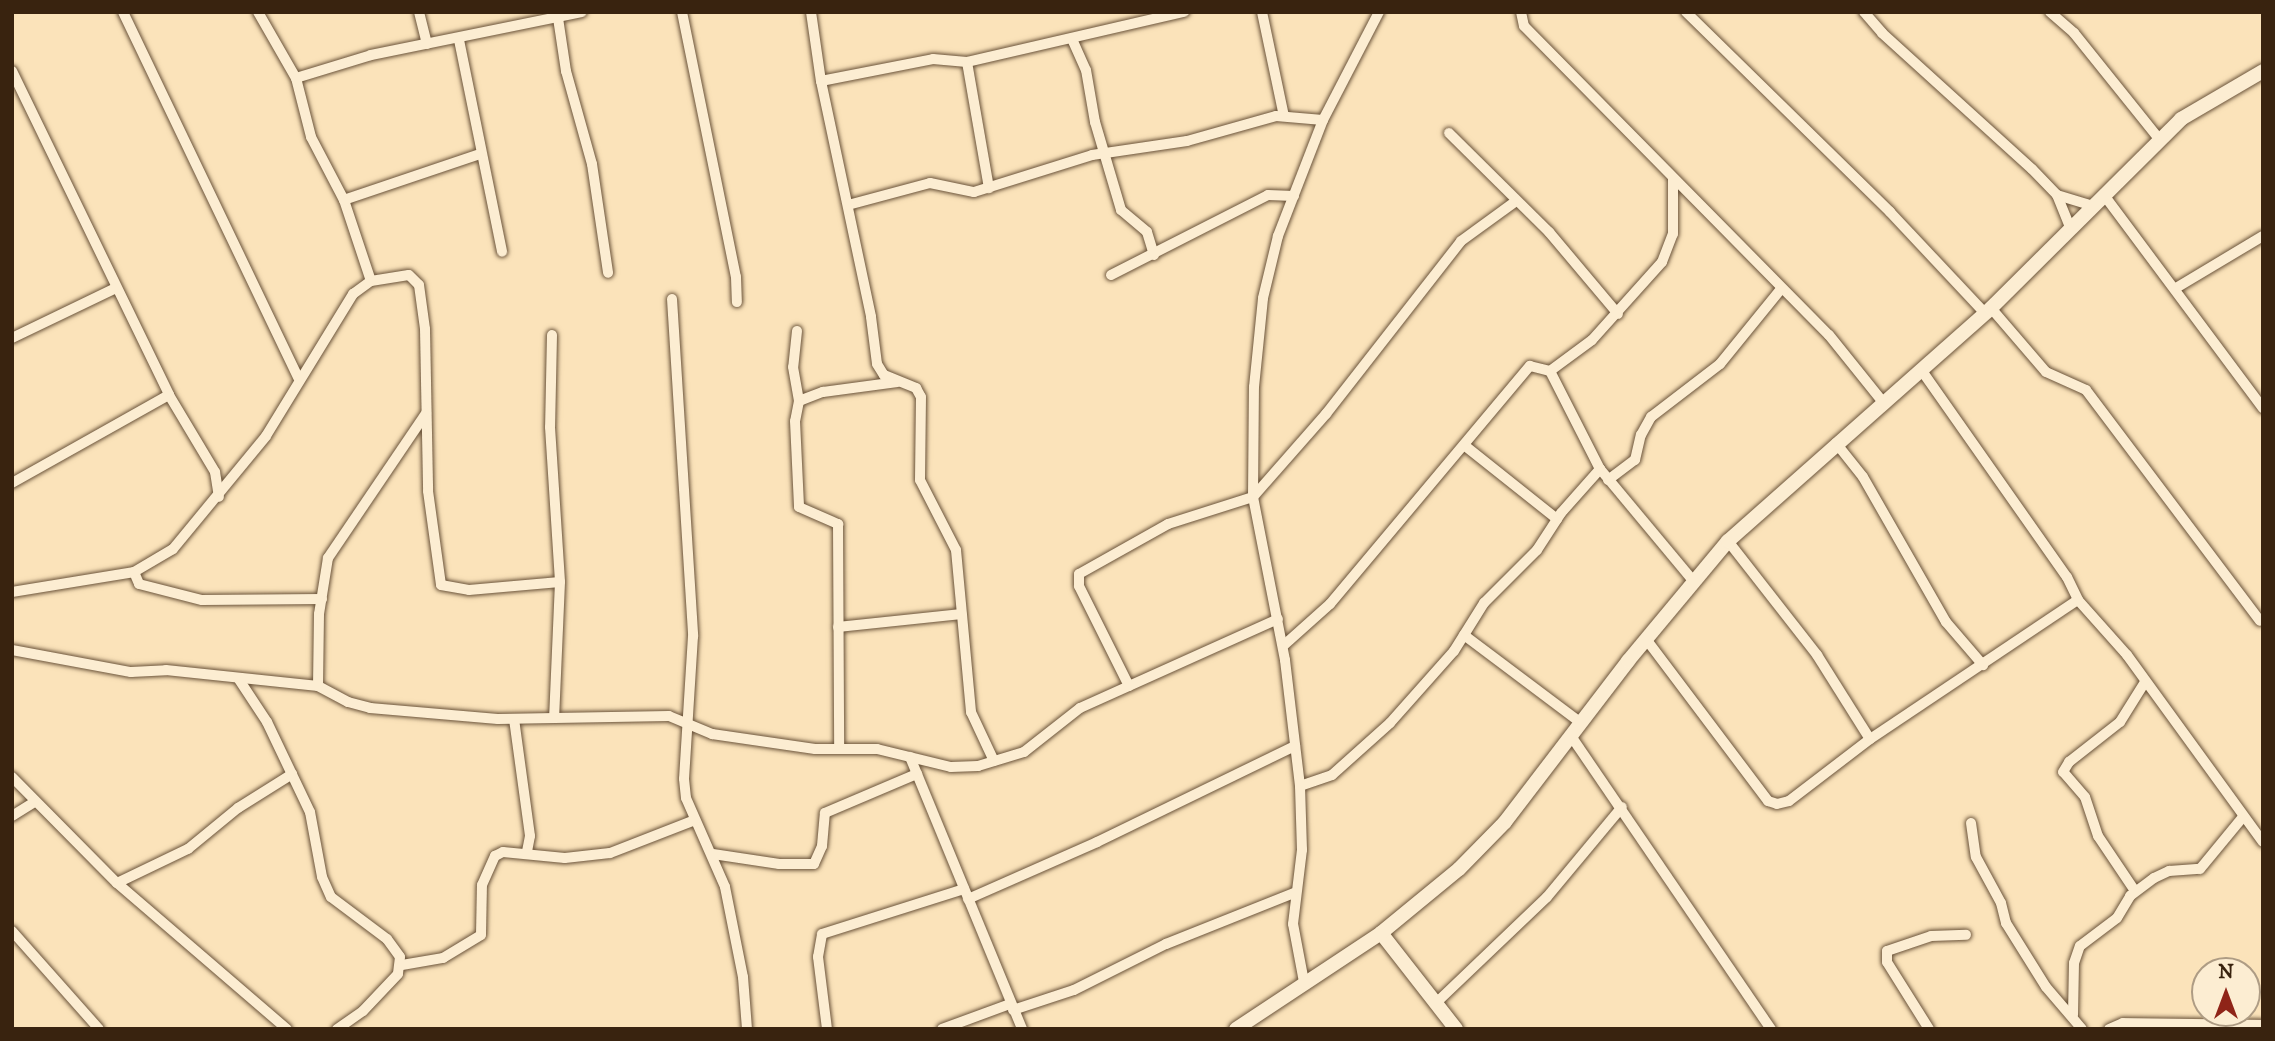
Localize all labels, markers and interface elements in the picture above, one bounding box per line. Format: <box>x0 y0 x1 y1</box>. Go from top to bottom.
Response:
north arrow <box>2191 957 2261 1027</box>
text: N <box>2218 961 2234 984</box>

